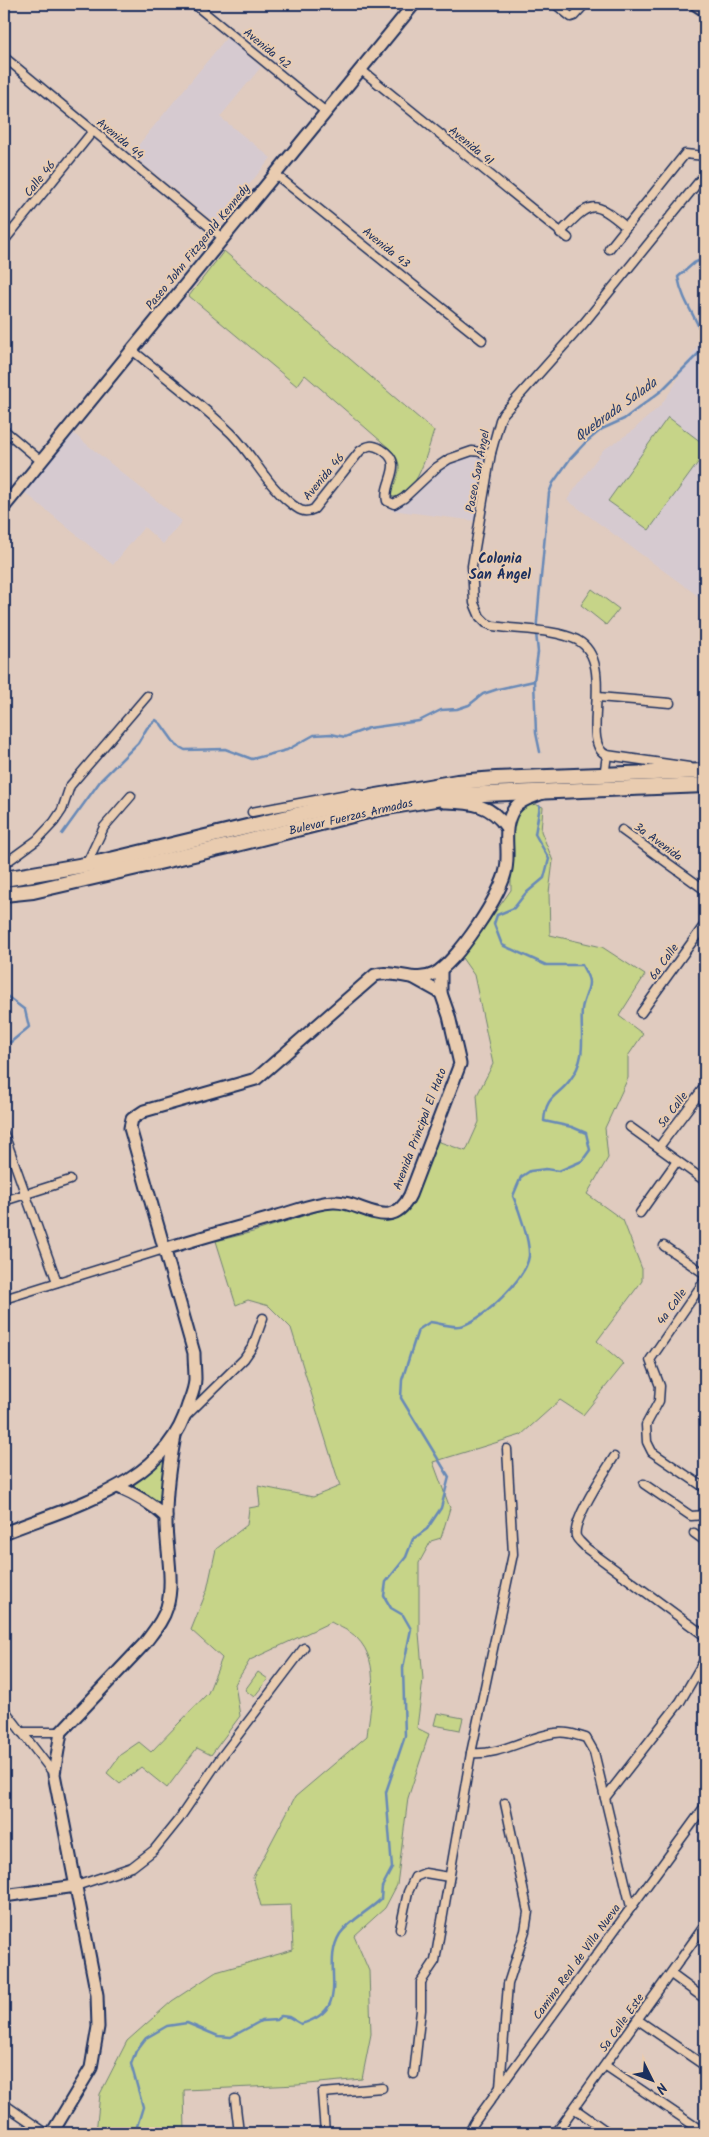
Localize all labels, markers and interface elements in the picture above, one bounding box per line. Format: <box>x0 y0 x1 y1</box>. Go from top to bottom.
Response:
street label: Avenida 42 <box>239 24 295 74</box>
street label: Avenida 44 <box>92 114 148 164</box>
street label: Avenida 41 <box>444 122 498 170</box>
street label: Calle 46 <box>19 157 61 201</box>
street label: Paseo John Fitzgerald Kennedy <box>141 180 255 314</box>
street label: Avenida 43 <box>358 223 414 273</box>
water label: Quebrada Salada <box>570 372 663 447</box>
street label: Paseo San Ángel <box>461 428 495 514</box>
street label: Avenida 46 <box>298 449 350 505</box>
district label: Colonia San Ángel <box>469 548 531 586</box>
street label: Bulevar Fuerzas Armadas <box>287 793 415 841</box>
street label: 3a Avenida <box>630 818 687 866</box>
street label: 6a Calle <box>644 939 684 984</box>
street label: Avenida Principal El Hato <box>388 1065 452 1193</box>
street label: 5a Calle <box>653 1087 693 1132</box>
street label: 4a Calle <box>652 1284 692 1329</box>
street label: Camino Real de Villa Nueva <box>528 1900 626 2024</box>
street label: 5a Calle Este <box>595 1989 650 2056</box>
north arrow <box>626 2054 676 2104</box>
text: N <box>650 2077 672 2099</box>

